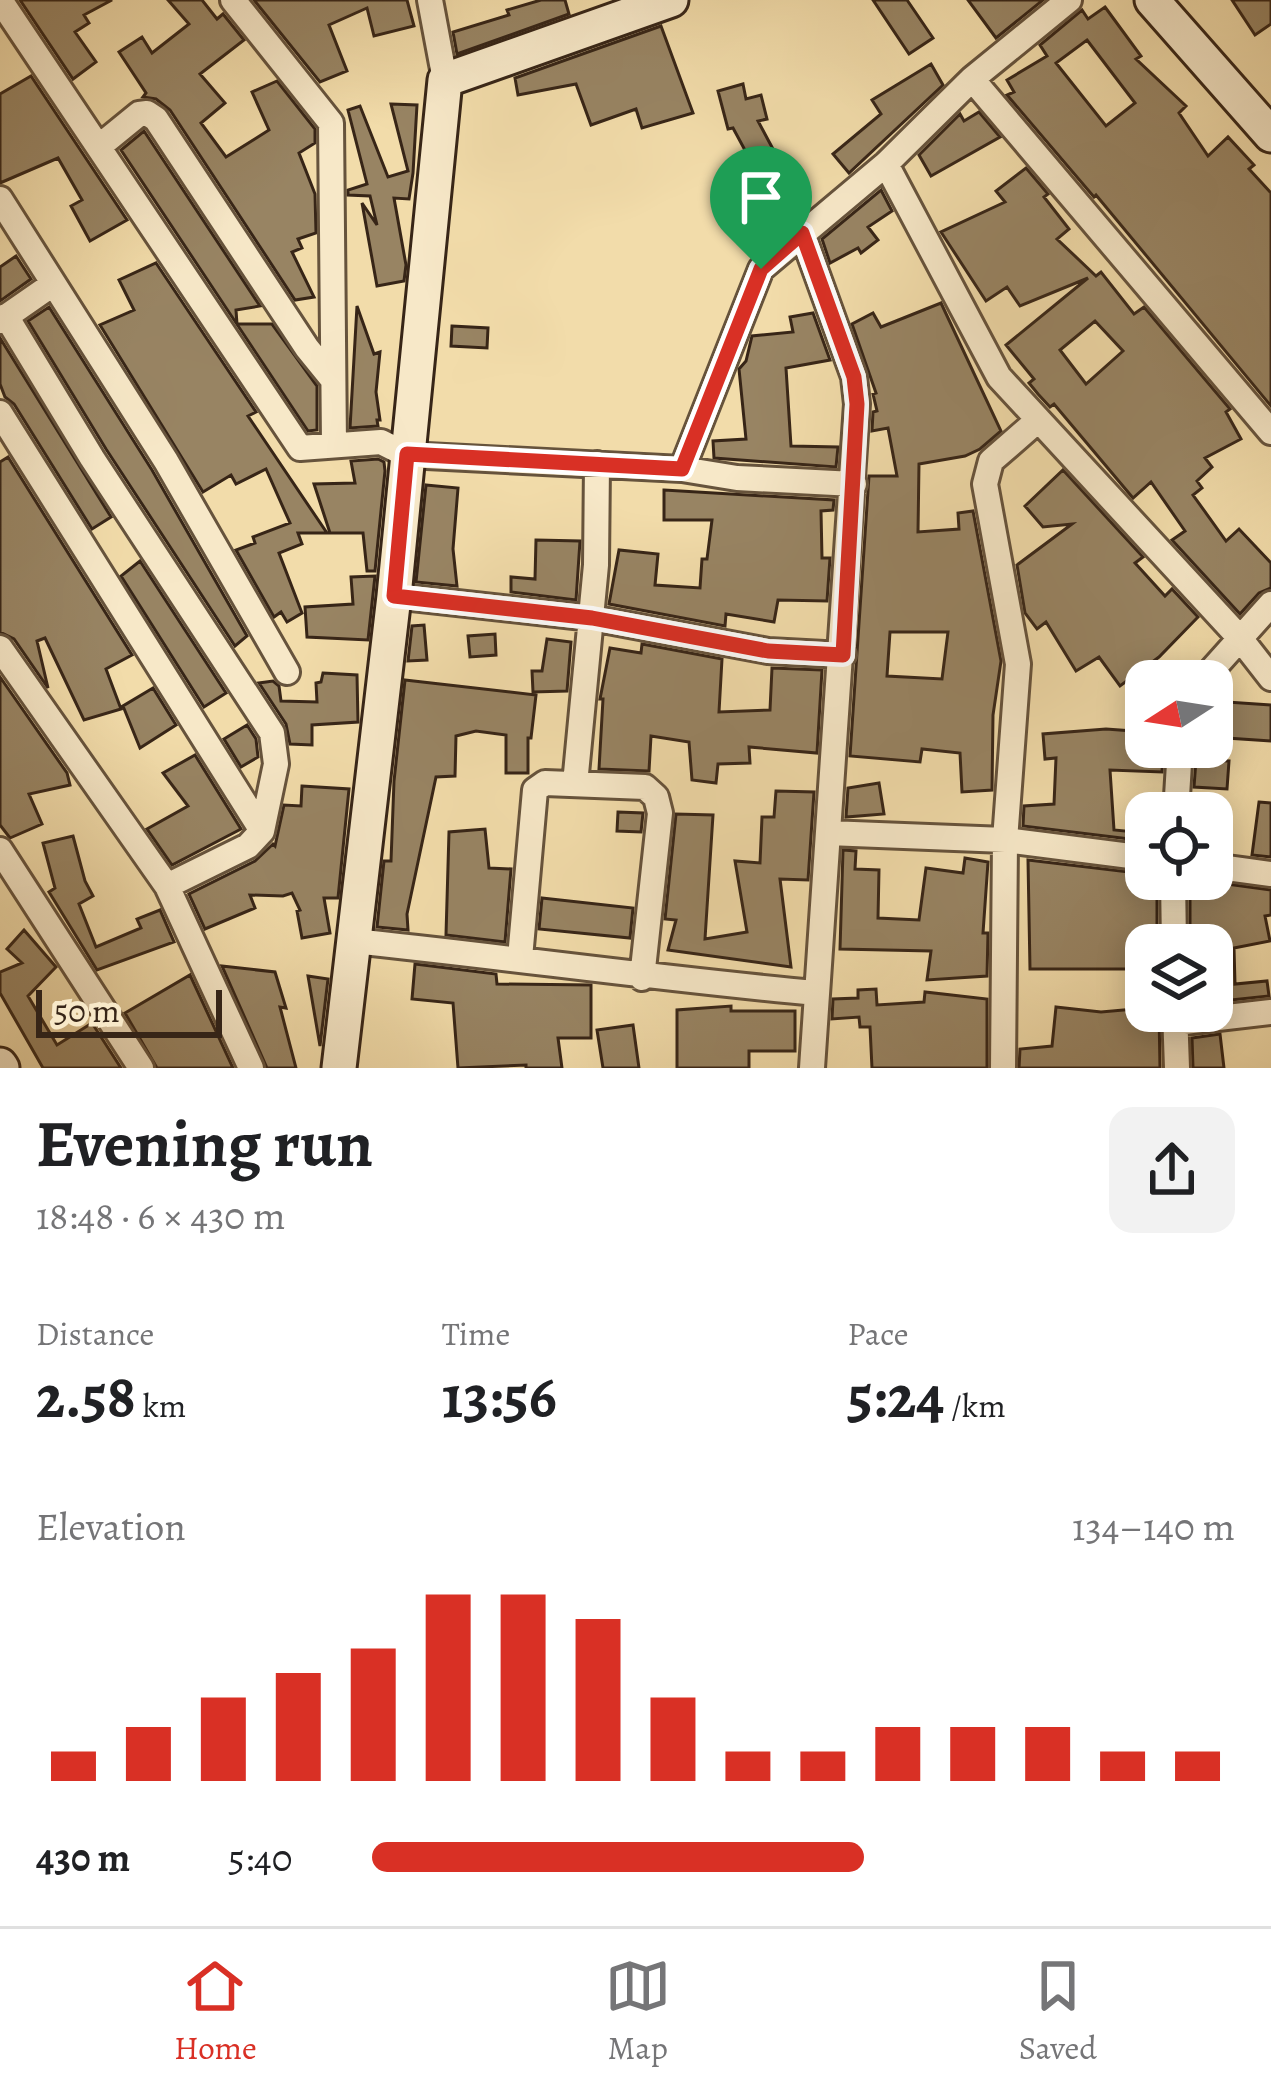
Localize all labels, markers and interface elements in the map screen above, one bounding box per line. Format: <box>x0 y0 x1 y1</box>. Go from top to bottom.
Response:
pin <box>710 146 812 269</box>
icon: arrive <box>728 164 794 230</box>
north arrow <box>1125 660 1233 768</box>
map controls <box>1125 660 1233 1032</box>
button: locate <box>1125 792 1233 900</box>
button: layers <box>1125 924 1233 1032</box>
scale bar <box>36 984 222 1037</box>
text: 50 m <box>54 988 120 1033</box>
text: Evening run <box>36 1099 373 1189</box>
button: share <box>1109 1107 1235 1233</box>
text: 18:48 · 6 × 430 m <box>36 1189 285 1242</box>
text: Distance <box>36 1311 154 1356</box>
text: Time <box>442 1311 510 1356</box>
text: Pace <box>847 1311 909 1356</box>
text: 2.58 <box>36 1356 136 1438</box>
text: 13:56 <box>442 1356 557 1438</box>
text: 5:24 <box>847 1356 944 1438</box>
text: km <box>136 1383 186 1428</box>
text: /km <box>944 1383 1006 1428</box>
text: Elevation <box>36 1500 186 1553</box>
text: 134–140 m <box>1072 1500 1235 1553</box>
text: 430 m <box>36 1831 130 1884</box>
text: 5:40 <box>228 1831 293 1884</box>
tab: Home <box>174 1953 257 2070</box>
tab: Map <box>605 1953 671 2070</box>
tab: Saved <box>1019 1953 1097 2070</box>

